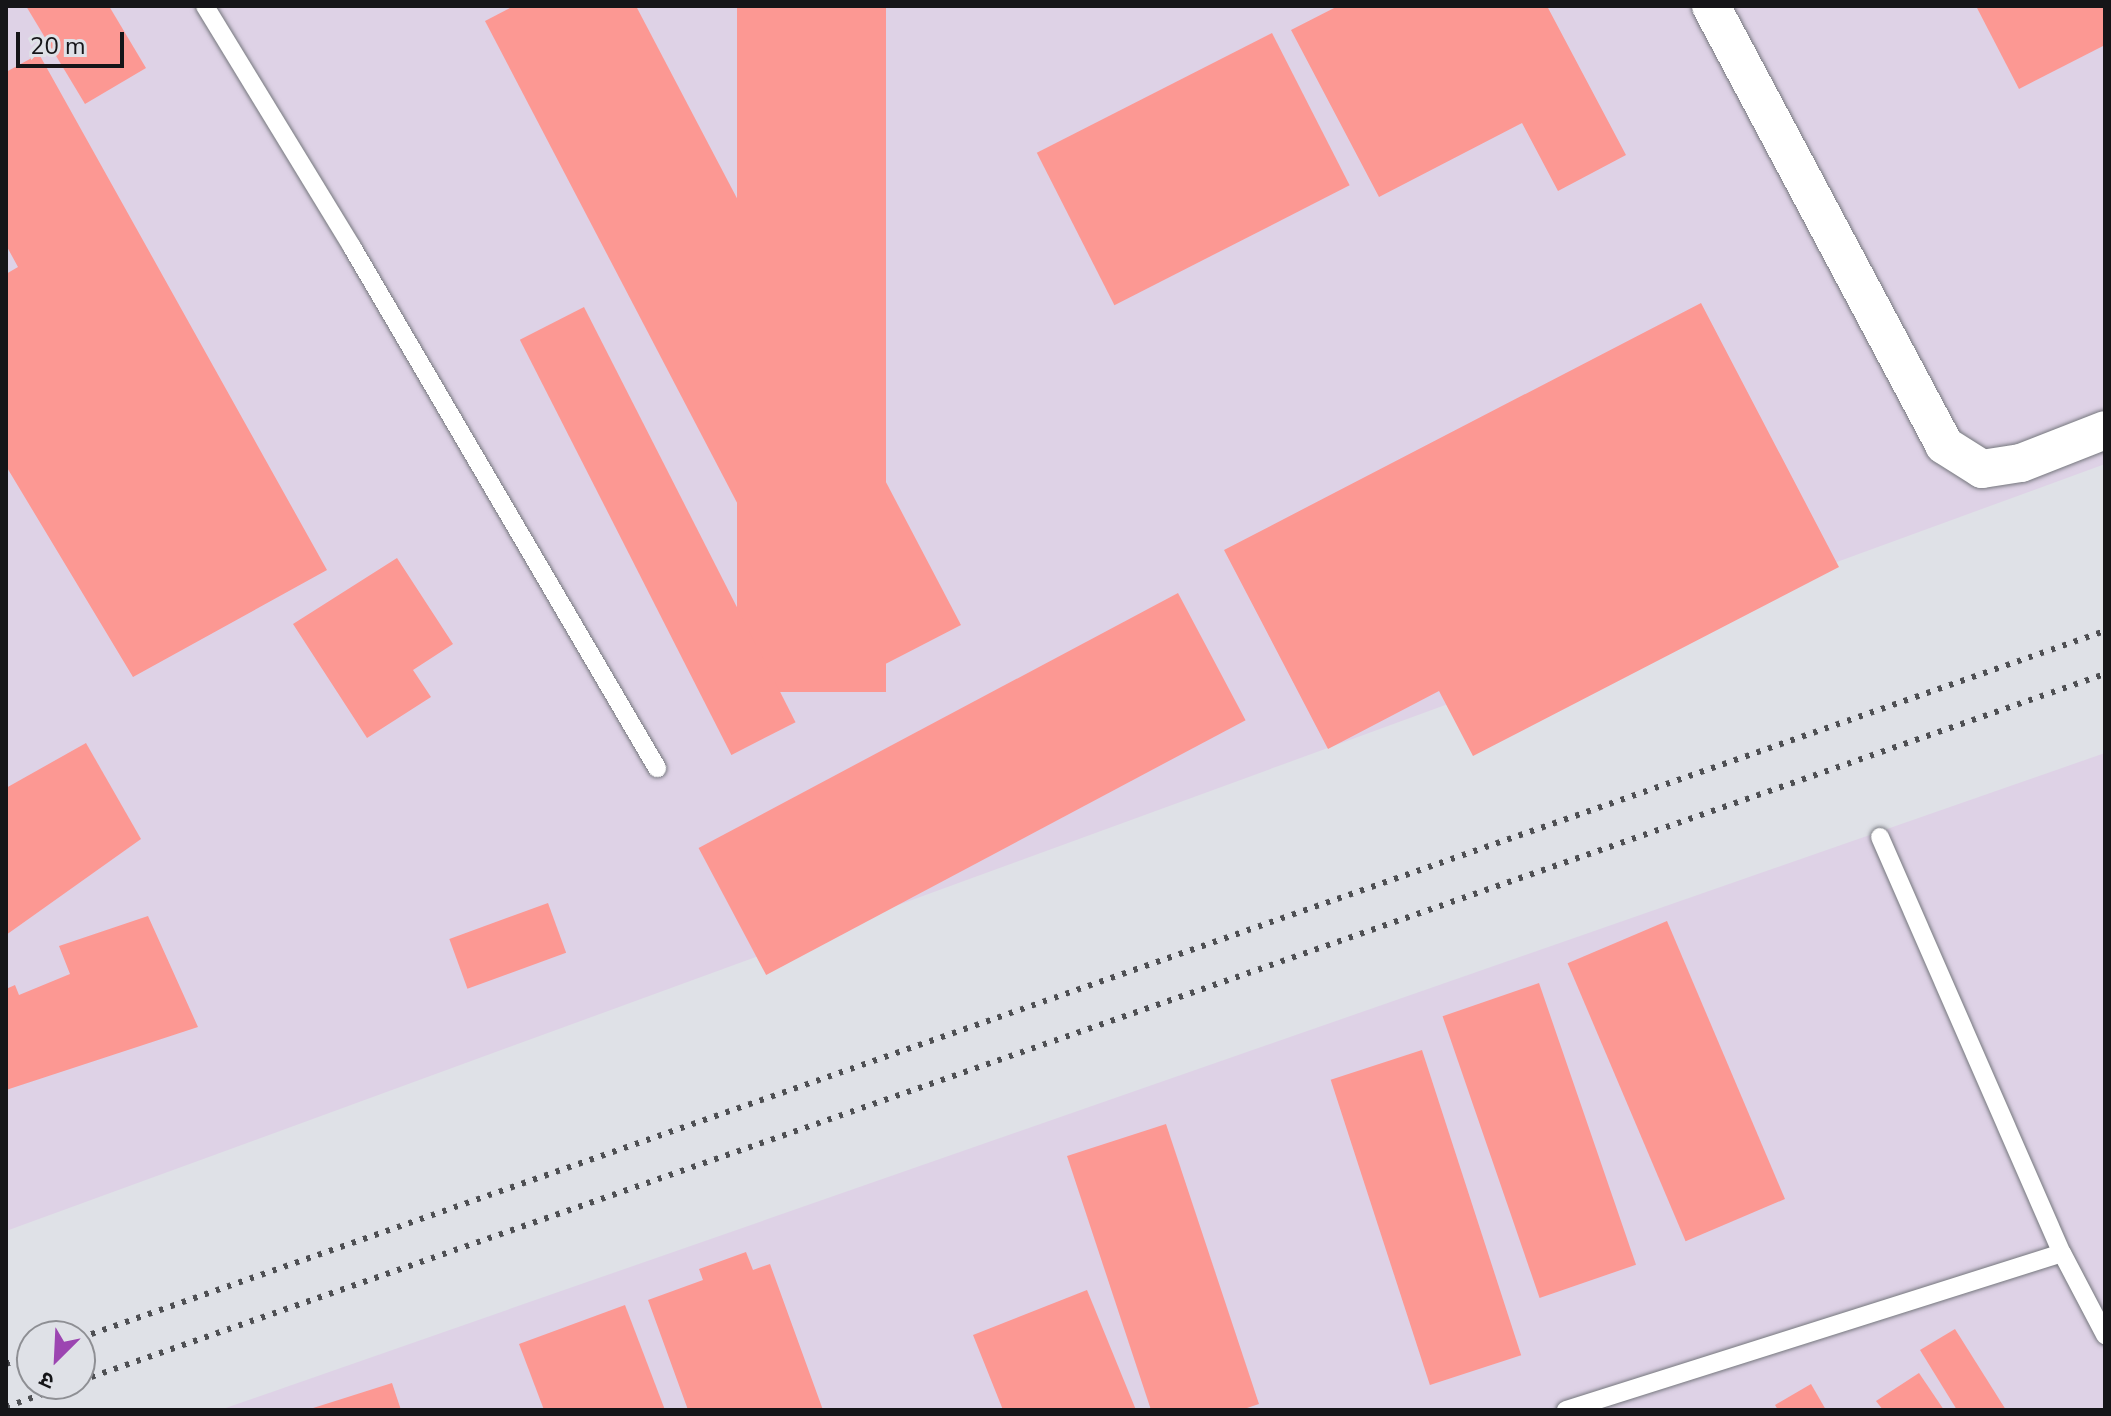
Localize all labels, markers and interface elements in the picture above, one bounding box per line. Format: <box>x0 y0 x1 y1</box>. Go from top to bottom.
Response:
scale bar <box>20 16 128 66</box>
text: 20 m <box>30 30 86 62</box>
north arrow <box>16 1320 96 1400</box>
text: उ <box>35 1364 59 1396</box>

